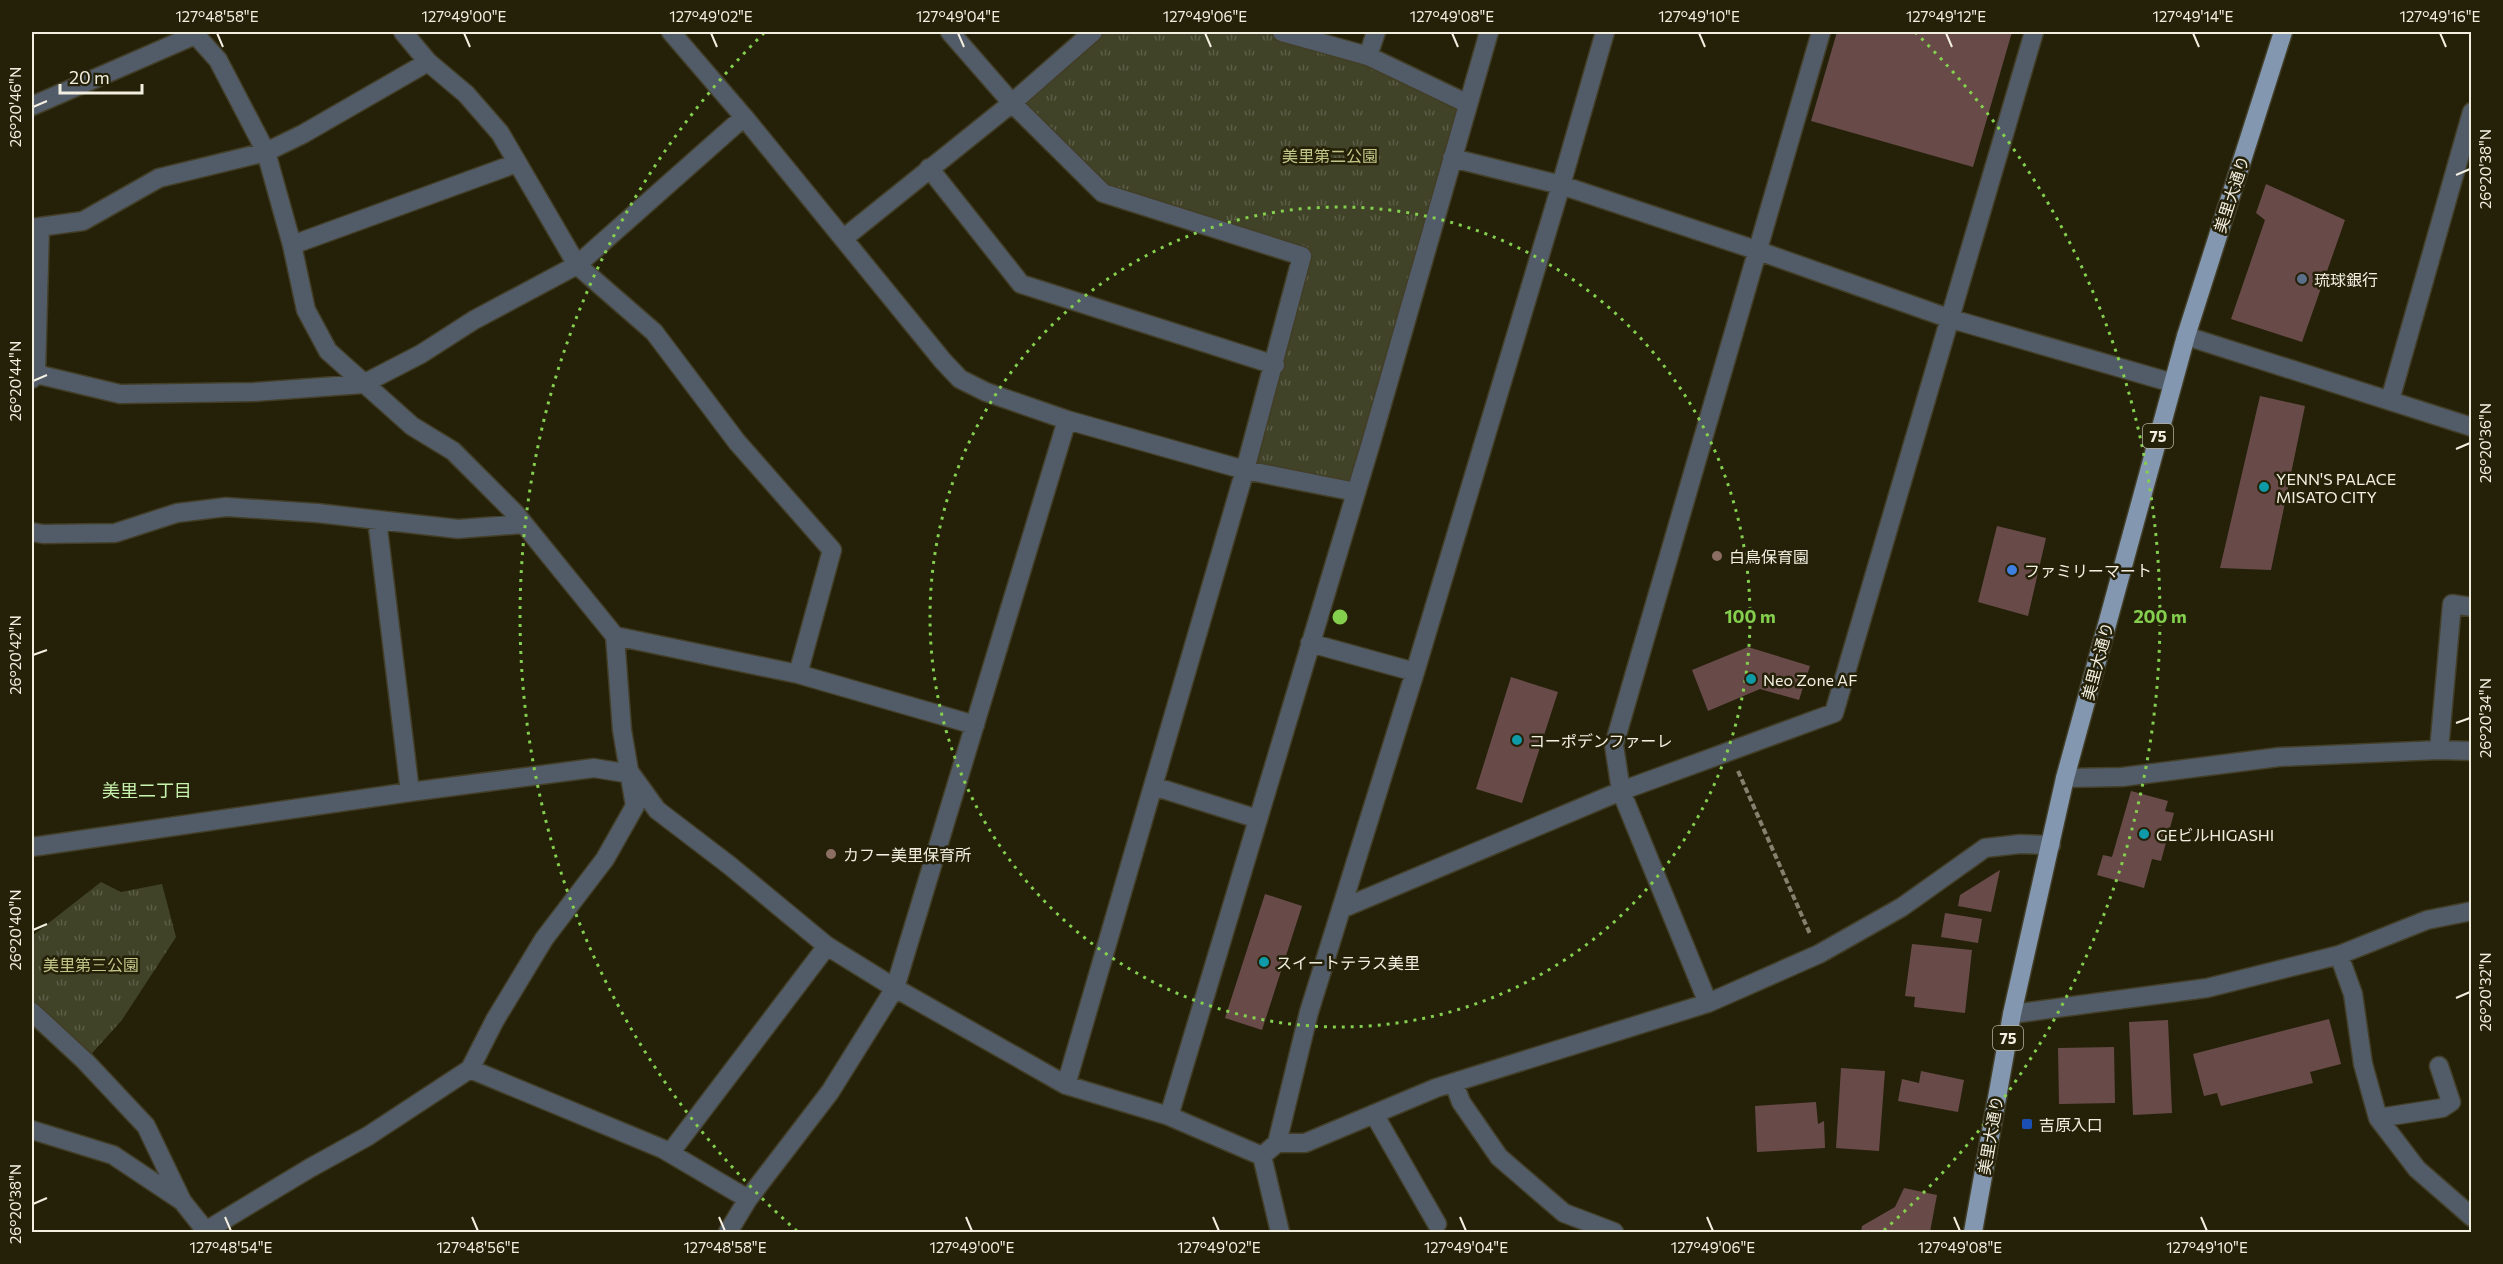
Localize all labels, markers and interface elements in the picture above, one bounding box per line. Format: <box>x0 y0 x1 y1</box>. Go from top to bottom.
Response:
text: 127°48'58"E <box>175 7 259 25</box>
text: 127°49'00"E <box>422 7 507 25</box>
text: 127°49'02"E <box>669 7 753 25</box>
text: 127°49'04"E <box>916 7 1000 25</box>
text: 127°49'06"E <box>1163 7 1247 25</box>
text: 127°49'08"E <box>1410 7 1494 25</box>
text: 127°49'10"E <box>1658 7 1740 25</box>
text: 127°49'12"E <box>1906 7 1986 25</box>
text: 127°49'14"E <box>2153 7 2233 25</box>
text: 127°49'16"E <box>2400 7 2481 25</box>
scale bar <box>60 57 142 95</box>
text: 20 m <box>69 66 110 88</box>
text: 26°20'46"N <box>6 67 24 147</box>
text: 26°20'38"N <box>2476 129 2494 209</box>
park label: 美里第二公園 <box>1282 146 1378 165</box>
street label: 美里大通り <box>2210 153 2252 235</box>
place label: 琉球銀行 <box>2314 270 2378 289</box>
marker: 琉球銀行 <box>2295 272 2309 286</box>
text: 26°20'44"N <box>6 341 24 421</box>
text: 26°20'36"N <box>2476 403 2494 483</box>
road number: 75 <box>2143 424 2173 448</box>
place label: YENN'S PALACE MISATO CITY <box>2276 469 2396 506</box>
marker: YENN'S PALACE MISATO CITY <box>2257 480 2271 494</box>
place label: 白鳥保育園 <box>1729 547 1809 566</box>
marker: 白鳥保育園 <box>1710 549 1724 563</box>
place label: ファミリーマート <box>2024 561 2152 580</box>
marker: ファミリーマート <box>2005 563 2019 577</box>
text: 100 m <box>1724 605 1776 627</box>
text: 200 m <box>2133 605 2187 627</box>
centre of rings <box>1330 607 1350 627</box>
text: 26°20'42"N <box>6 615 24 695</box>
street label: 美里大通り <box>2077 620 2117 702</box>
place label: Neo Zone AF <box>1763 670 1857 689</box>
marker: Neo Zone AF <box>1744 672 1758 686</box>
text: 26°20'34"N <box>2476 678 2494 758</box>
place label: コーポデンファーレ <box>1529 731 1673 750</box>
marker: コーポデンファーレ <box>1510 733 1524 747</box>
district label: 美里二丁目 <box>102 779 192 801</box>
place label: GEビルHIGASHI <box>2156 825 2274 844</box>
marker: GEビルHIGASHI <box>2137 827 2151 841</box>
place label: カフー美里保育所 <box>843 845 971 864</box>
marker: カフー美里保育所 <box>824 847 838 861</box>
text: 26°20'40"N <box>6 889 24 971</box>
text: 26°20'32"N <box>2476 952 2494 1032</box>
place label: スイートテラス美里 <box>1276 953 1420 972</box>
park label: 美里第三公園 <box>43 955 139 974</box>
marker: スイートテラス美里 <box>1257 955 1271 969</box>
road number: 75 <box>1993 1026 2023 1050</box>
street label: 美里大通り <box>1974 1094 2006 1176</box>
place label: 吉原入口 <box>2039 1115 2103 1134</box>
marker: 吉原入口 <box>2020 1117 2034 1131</box>
text: 26°20'38"N <box>6 1164 24 1244</box>
text: 127°48'54"E <box>189 1238 273 1256</box>
text: 127°48'56"E <box>436 1238 520 1256</box>
text: 127°48'58"E <box>683 1238 767 1256</box>
text: 127°49'00"E <box>930 1238 1015 1256</box>
text: 127°49'02"E <box>1177 1238 1261 1256</box>
text: 127°49'04"E <box>1424 1238 1508 1256</box>
text: 127°49'06"E <box>1671 1238 1755 1256</box>
text: 127°49'08"E <box>1918 1238 2002 1256</box>
text: 127°49'10"E <box>2166 1238 2248 1256</box>

